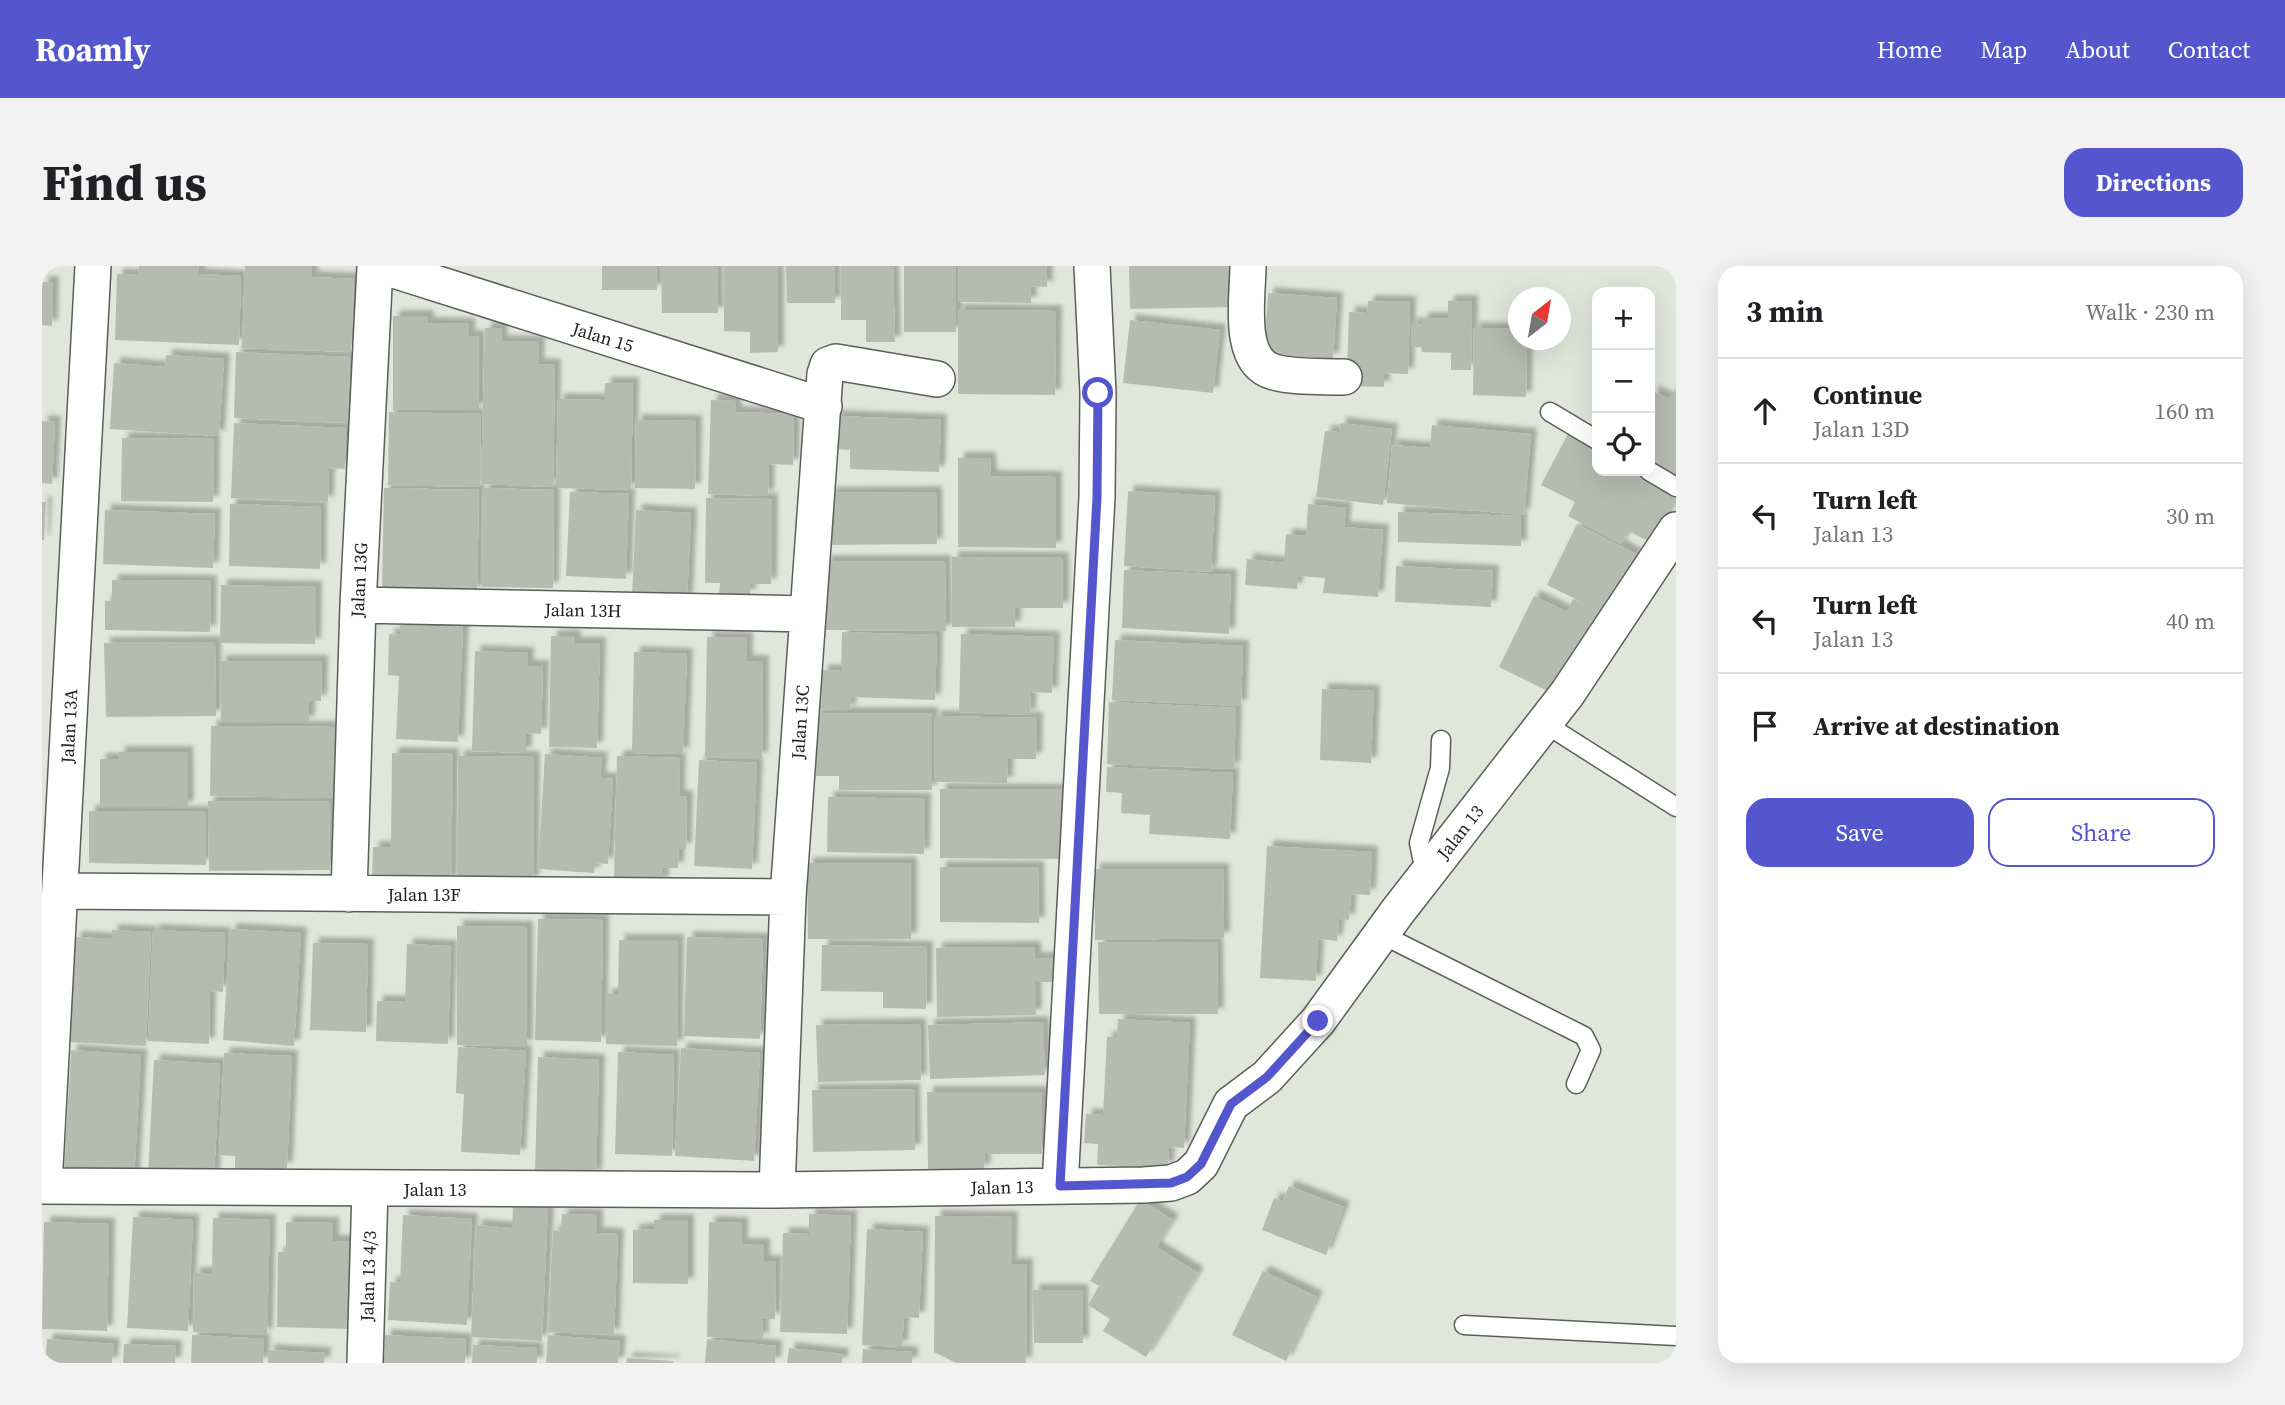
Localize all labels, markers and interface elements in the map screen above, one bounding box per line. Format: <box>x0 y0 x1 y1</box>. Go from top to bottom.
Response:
text: Roamly <box>35 27 151 72</box>
text: Home <box>1877 33 1942 66</box>
text: Map <box>1980 33 2027 66</box>
text: About <box>2065 33 2130 66</box>
text: Contact <box>2168 33 2250 66</box>
button: Directions <box>2064 148 2243 217</box>
text: Find us <box>42 149 207 216</box>
north arrow <box>1508 287 1571 350</box>
map controls <box>1592 287 1655 476</box>
button: + <box>1592 287 1655 350</box>
text: 3 min <box>1746 291 1824 332</box>
text: Walk · 230 m <box>2085 296 2215 328</box>
street label: Jalan 15 <box>568 316 637 358</box>
button: − <box>1592 350 1655 413</box>
route start <box>1082 377 1113 408</box>
text: Continue <box>1813 377 1922 413</box>
icon: ahead <box>1746 392 1784 430</box>
text: 160 m <box>2154 395 2215 427</box>
button: locate <box>1592 413 1655 476</box>
text: Jalan 13D <box>1813 413 1910 445</box>
text: Turn left <box>1813 482 1917 518</box>
icon: left <box>1746 497 1784 535</box>
text: 30 m <box>2166 500 2215 532</box>
text: Jalan 13 <box>1813 518 1893 550</box>
street label: Jalan 13G <box>345 542 373 619</box>
text: Turn left <box>1813 587 1917 623</box>
street label: Jalan 13H <box>543 597 622 623</box>
icon: left <box>1746 602 1784 640</box>
text: 40 m <box>2166 605 2215 637</box>
text: Jalan 13 <box>1813 623 1893 655</box>
street label: Jalan 13C <box>785 684 815 761</box>
street label: Jalan 13A <box>55 688 83 765</box>
icon: arrive <box>1746 707 1784 745</box>
text: Arrive at destination <box>1813 708 2060 744</box>
button: Save <box>1746 798 1974 867</box>
button: Share <box>1988 798 2215 867</box>
street label: Jalan 13 <box>1430 800 1489 865</box>
street label: Jalan 13F <box>386 882 461 907</box>
route end <box>1302 1005 1333 1036</box>
street label: Jalan 13 <box>969 1174 1034 1200</box>
street label: Jalan 13 <box>403 1177 466 1202</box>
street label: Jalan 13 4/3 <box>354 1230 382 1323</box>

